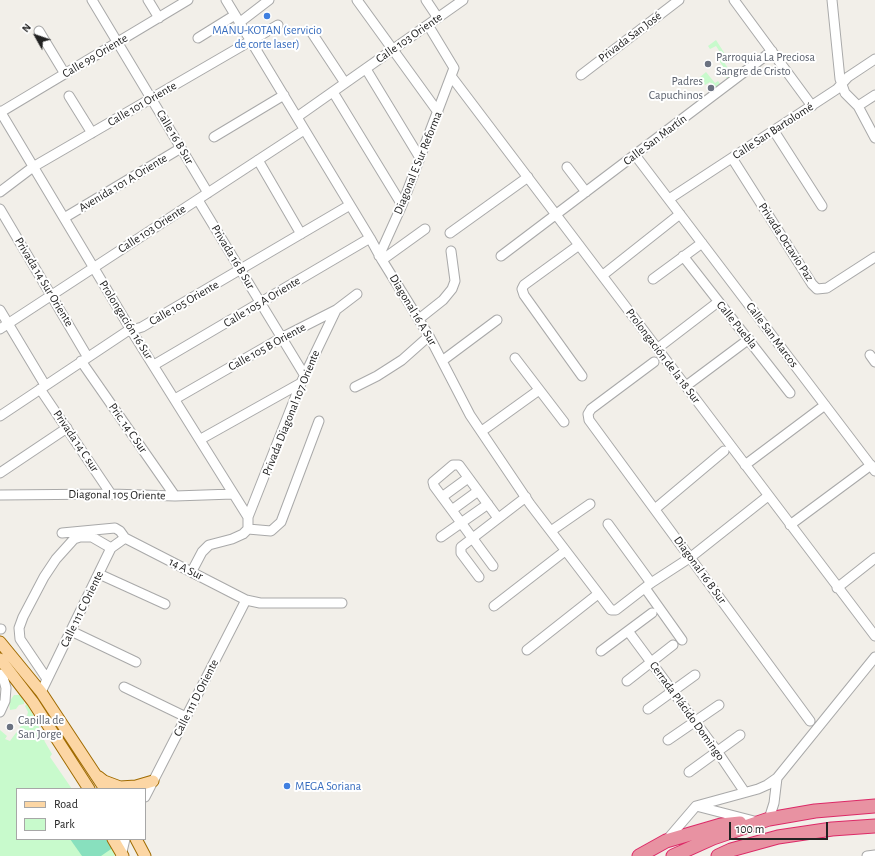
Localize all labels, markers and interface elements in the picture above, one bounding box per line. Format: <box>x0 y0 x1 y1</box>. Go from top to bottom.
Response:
street label: Privada San José <box>596 9 664 65</box>
street label: Calle 103 Oriente <box>373 10 445 66</box>
marker: MANU-KOTAN (servicio de corte laser) <box>262 11 272 21</box>
north arrow <box>16 16 56 56</box>
text: N <box>20 21 33 34</box>
place label: MANU-KOTAN (servicio de corte laser) <box>212 23 322 51</box>
street label: Calle 99 Oriente <box>60 31 130 81</box>
place label: Parroquia La Preciosa Sangre de Cristo <box>716 50 815 78</box>
marker: Parroquia La Preciosa Sangre de Cristo <box>703 59 713 69</box>
place label: Padres Capuchinos <box>649 74 703 102</box>
street label: Calle 101 Oriente <box>105 78 179 130</box>
marker: Padres Capuchinos <box>706 83 716 93</box>
street label: Calle San Bartolomé <box>730 100 816 162</box>
street label: Calle 16 B Sur <box>153 107 197 167</box>
street label: Diagonal E Sur Reforma <box>391 109 445 217</box>
street label: Calle San Martín <box>620 111 690 169</box>
street label: Avenida 101 A Oriente <box>76 151 170 215</box>
street label: Privada Octavio Paz <box>755 200 817 284</box>
street label: Calle 103 Oriente <box>115 202 189 256</box>
street label: Privada 16 B Sur <box>208 222 258 292</box>
street label: Privada 14 Sur Oriente <box>12 235 76 329</box>
street label: Diagonal 16 A Sur <box>386 272 440 348</box>
street label: Calle 105 A Oriente <box>221 273 303 331</box>
street label: Calle 105 Oriente <box>147 277 221 329</box>
street label: Prolongación 16 Sur <box>96 278 156 362</box>
street label: Calle Puebla <box>713 298 761 352</box>
street label: Calle San Marcos <box>743 300 801 370</box>
street label: Prolongación de la 18 Sur <box>623 306 703 406</box>
street label: Calle 105 B Oriente <box>226 320 308 374</box>
street label: Privada Diagonal 107 Oriente <box>259 348 323 478</box>
street label: Pric. 14 C Sur <box>106 400 150 456</box>
street label: Privada 14 C sur <box>50 407 102 475</box>
street label: Diagonal 105 Oriente <box>68 487 166 503</box>
street label: Diagonal 16 B Sur <box>671 533 729 607</box>
street label: 14 A Sur <box>167 555 205 583</box>
street label: Calle 111 C Oriente <box>57 568 107 650</box>
street label: Calle 111 D Oriente <box>170 657 222 739</box>
street label: Cerrada Plácido Domingo <box>646 659 728 763</box>
place label: Capilla de San Jorge <box>18 713 64 741</box>
marker: Capilla de San Jorge <box>5 722 15 732</box>
place label: MEGA Soriana <box>295 779 361 793</box>
marker: MEGA Soriana <box>282 781 292 791</box>
legend <box>16 788 146 840</box>
text: Road <box>54 798 78 810</box>
scale bar <box>731 814 830 840</box>
text: Park <box>54 818 75 830</box>
text: 100 m <box>736 823 764 835</box>

